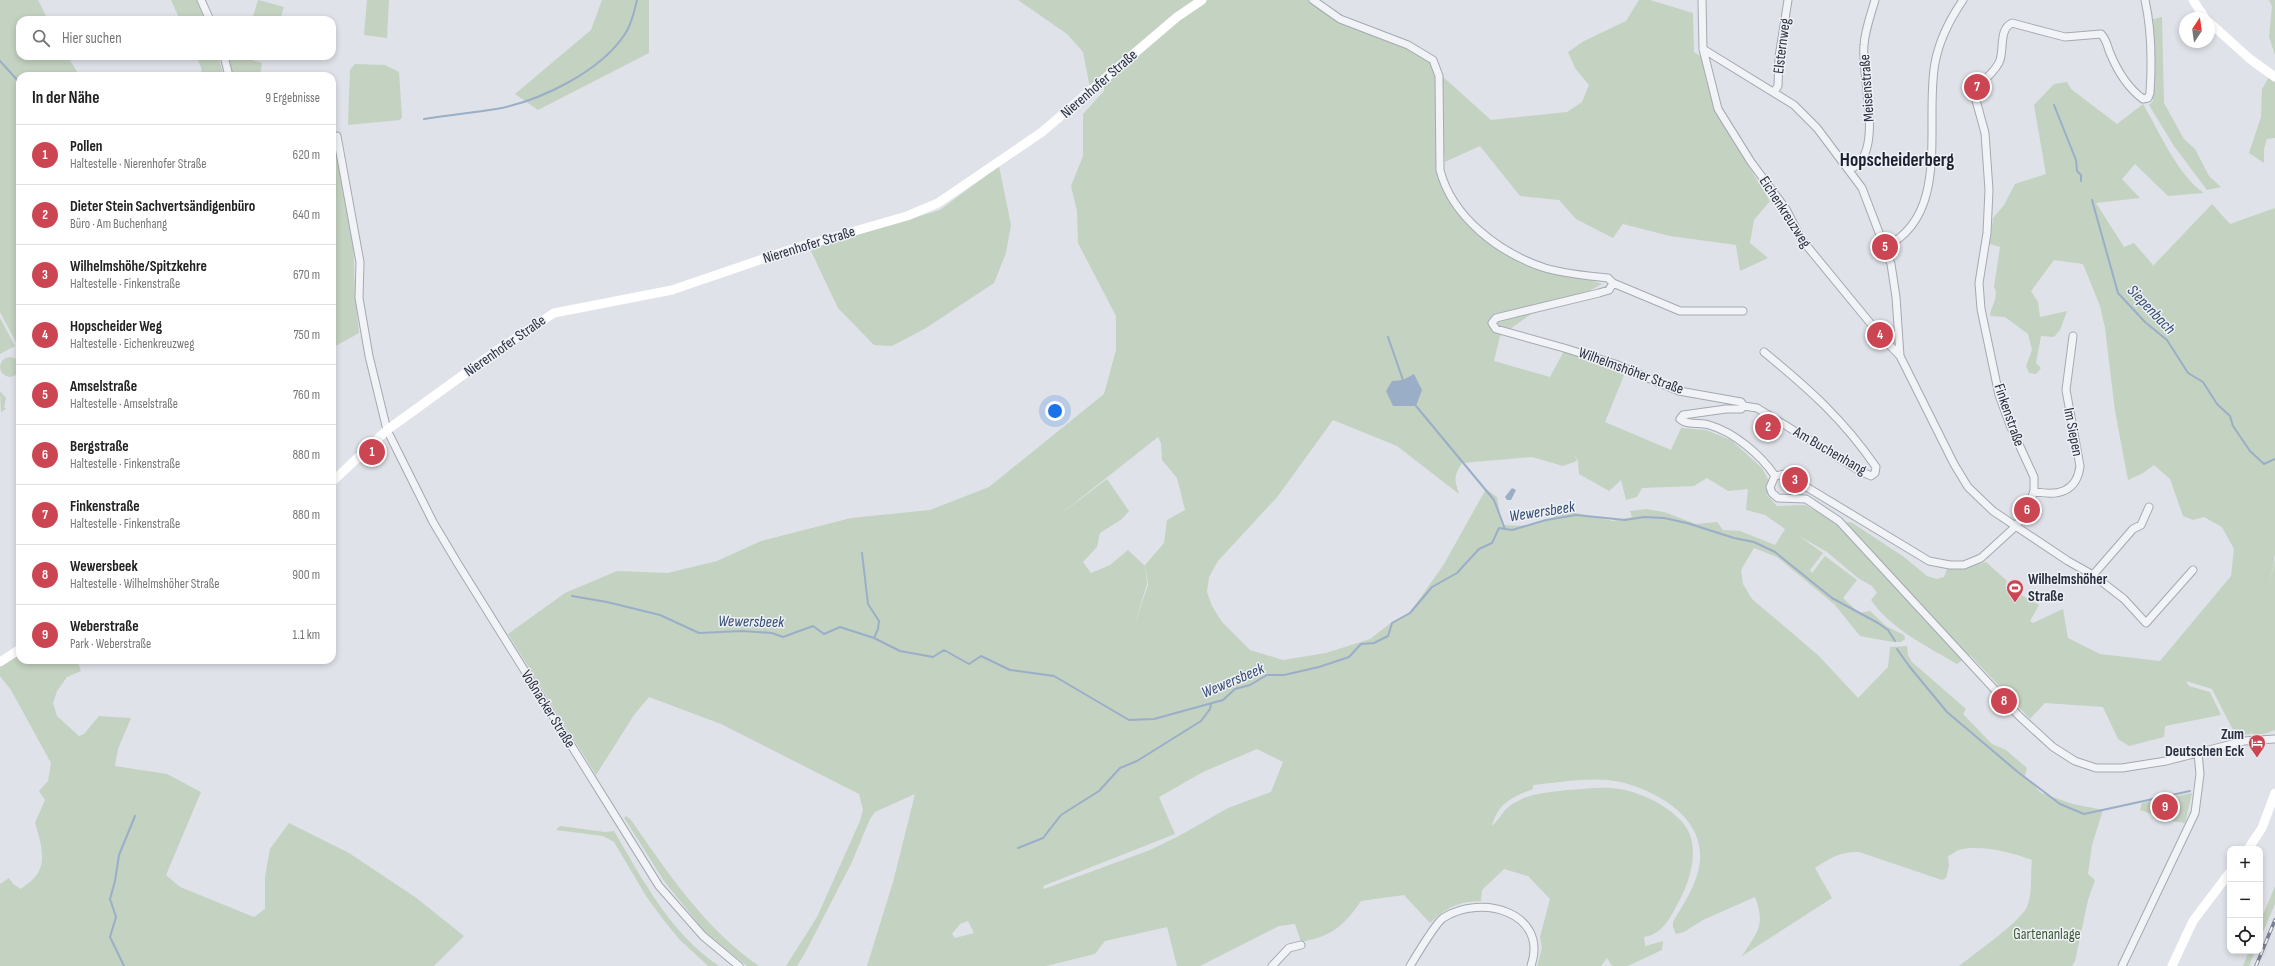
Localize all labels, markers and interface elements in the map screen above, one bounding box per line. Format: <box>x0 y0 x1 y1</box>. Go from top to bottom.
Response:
north arrow <box>2179 12 2215 48</box>
search box <box>16 16 336 60</box>
street label: Elsternweg <box>1769 17 1795 75</box>
icon: search <box>30 27 52 49</box>
text: Hier suchen <box>62 29 122 48</box>
street label: Nierenhofer Straße <box>1057 46 1141 122</box>
street label: Meisenstraße <box>1855 54 1879 122</box>
pin: 7 <box>1964 72 1990 102</box>
text: In der Nähe <box>32 88 99 108</box>
text: 9 Ergebnisse <box>265 90 320 106</box>
text: Pollen <box>70 137 103 156</box>
text: 1 <box>42 147 48 163</box>
text: 620 m <box>293 147 320 163</box>
district label: Hopscheiderberg <box>1840 149 1954 172</box>
text: Haltestelle · Nierenhofer Straße <box>70 156 206 172</box>
street label: Eichenkreuzweg <box>1755 173 1815 251</box>
text: Dieter Stein Sachvertsändigenbüro <box>70 197 255 216</box>
text: 2 <box>42 207 48 223</box>
text: 640 m <box>292 207 320 223</box>
text: Büro · Am Buchenhang <box>70 216 167 232</box>
street label: Nierenhofer Straße <box>761 222 857 268</box>
pin: 5 <box>1872 232 1898 262</box>
text: Wilhelmshöhe/Spitzkehre <box>70 257 207 276</box>
text: 3 <box>42 267 48 283</box>
text: 670 m <box>293 267 320 283</box>
text: Haltestelle · Finkenstraße <box>70 276 180 292</box>
water label: Siepenbach <box>2123 281 2179 339</box>
street label: Nierenhofer Straße <box>460 311 550 381</box>
text: Hopscheider Weg <box>70 317 162 336</box>
pin: 4 <box>1867 320 1893 350</box>
text: 4 <box>42 327 48 343</box>
text: 750 m <box>293 327 320 343</box>
text: Haltestelle · Eichenkreuzweg <box>70 336 194 352</box>
street label: Wilhelmshöher Straße <box>1576 343 1686 399</box>
text: Amselstraße <box>70 377 137 396</box>
street label: Finkenstraße <box>1989 381 2029 449</box>
text: 5 <box>42 387 48 403</box>
text: 760 m <box>293 387 320 403</box>
text: Haltestelle · Amselstraße <box>70 396 178 412</box>
your location <box>1045 401 1065 421</box>
street label: Im Siepen <box>2059 406 2087 458</box>
pin: 2 <box>1755 412 1781 442</box>
street label: Am Buchenhang <box>1789 422 1870 480</box>
text: Bergstraße <box>70 437 129 456</box>
pin: 1 <box>359 437 385 467</box>
text: 6 <box>42 447 48 463</box>
text: 880 m <box>292 447 320 463</box>
text: Haltestelle · Finkenstraße <box>70 456 180 472</box>
pin: 3 <box>1782 465 1808 495</box>
pin: 6 <box>2014 495 2040 525</box>
text: Finkenstraße <box>70 497 140 516</box>
water label: Wewersbeek <box>1508 497 1577 527</box>
text: 7 <box>42 507 48 523</box>
text: 880 m <box>292 507 320 523</box>
text: Haltestelle · Finkenstraße <box>70 516 180 532</box>
text: Wewersbeek <box>70 557 138 576</box>
text: 8 <box>42 567 48 583</box>
text: 900 m <box>292 567 320 583</box>
place label: Wilhelmshöher Straße <box>2028 570 2108 606</box>
text: Haltestelle · Wilhelmshöher Straße <box>70 576 219 592</box>
sports icon: Wilhelmshöher Straße <box>2005 578 2025 603</box>
water label: Wewersbeek <box>718 612 785 632</box>
text: Weberstraße <box>70 617 139 636</box>
text: 9 <box>42 627 48 643</box>
text: 1.1 km <box>293 627 320 643</box>
text: Park · Weberstraße <box>70 636 151 652</box>
water label: Wewersbeek <box>1199 659 1268 703</box>
street label: Voßnacker Straße <box>517 666 579 752</box>
pin: 8 <box>1991 686 2017 716</box>
place label: Zum Deutschen Eck <box>2165 725 2245 761</box>
hotel icon: Zum Deutschen Eck <box>2247 733 2267 758</box>
pin: 9 <box>2152 792 2178 822</box>
map controls <box>2227 846 2263 954</box>
button: + <box>2227 846 2263 882</box>
button: − <box>2227 882 2263 918</box>
button: locate <box>2227 918 2263 954</box>
park label: Gartenanlage <box>2013 925 2081 944</box>

